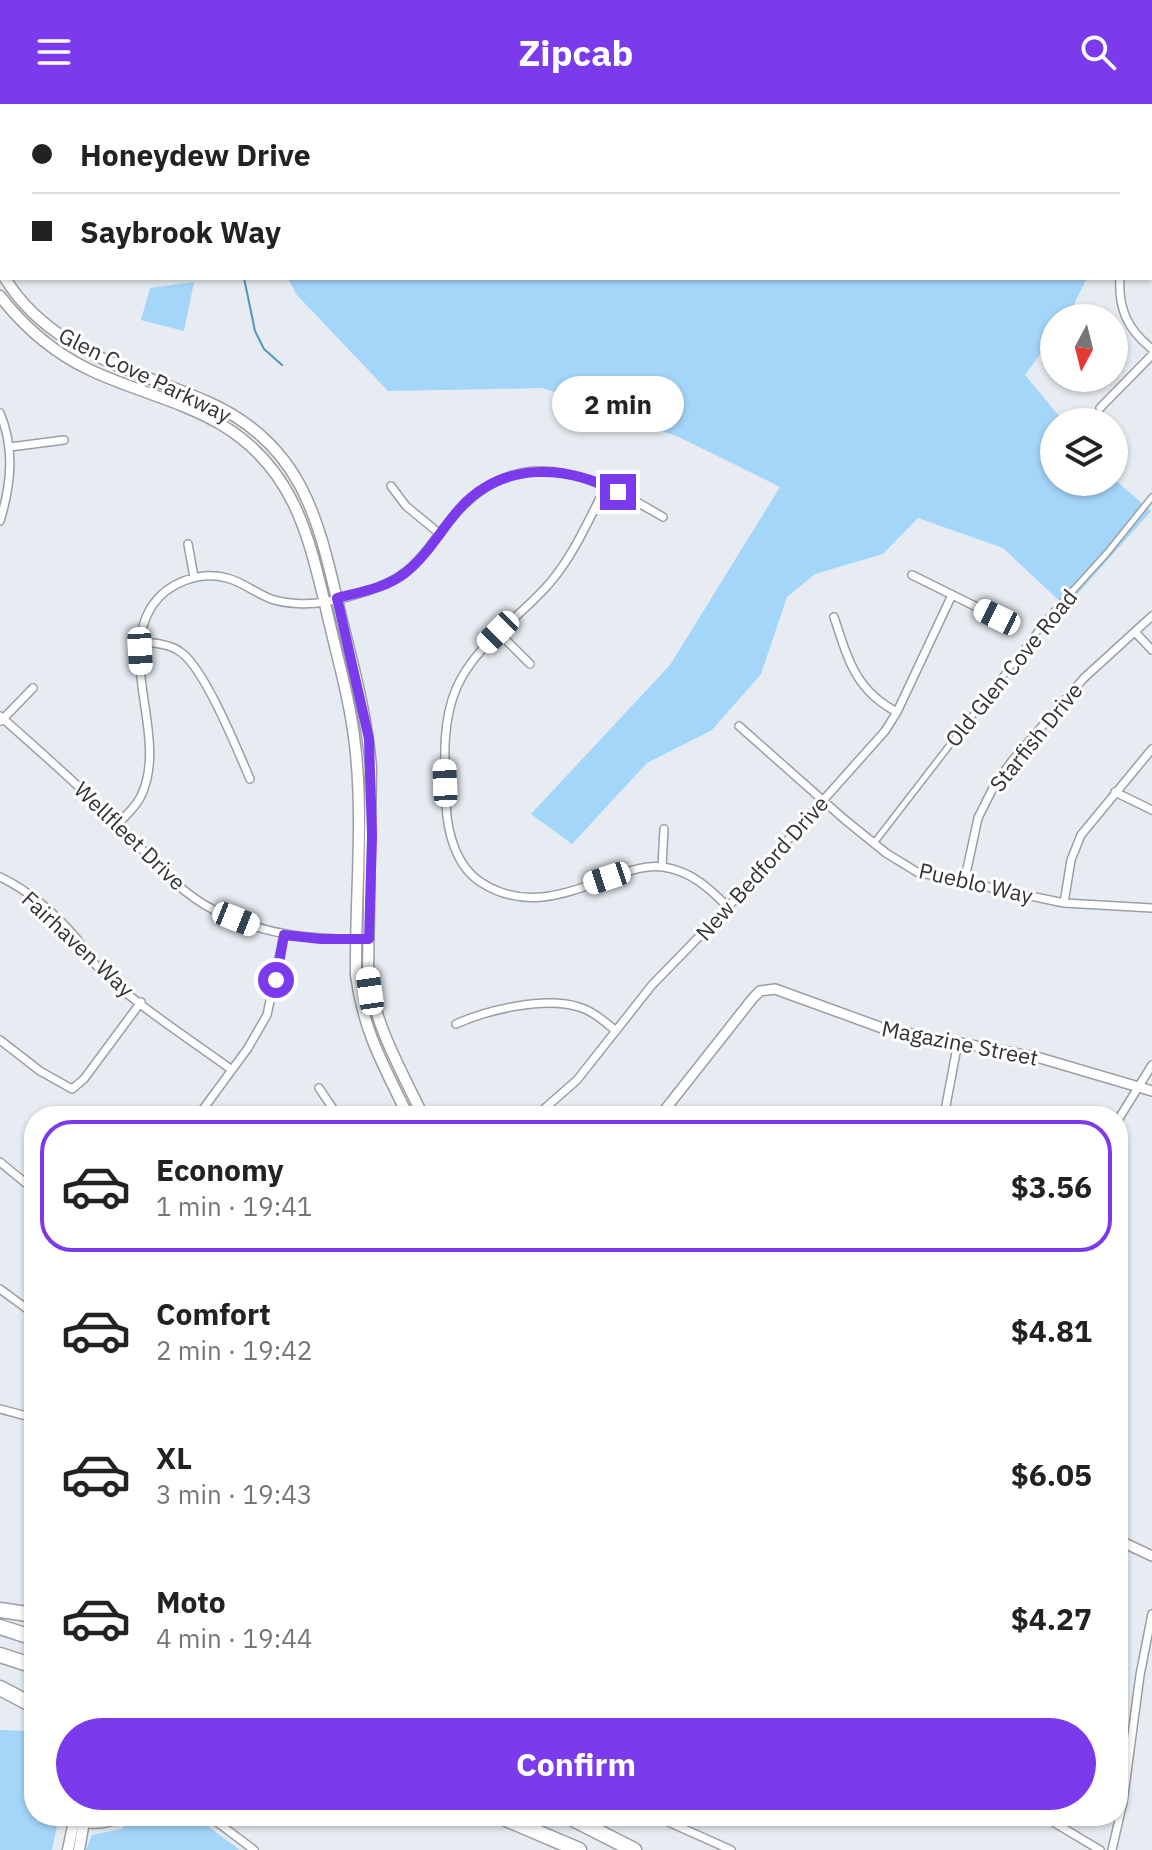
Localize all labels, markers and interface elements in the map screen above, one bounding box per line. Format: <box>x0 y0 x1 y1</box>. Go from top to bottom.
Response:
text: Zipcab <box>518 29 634 76</box>
icon: menu <box>32 30 76 74</box>
icon: search <box>1076 30 1120 74</box>
text: Honeydew Drive <box>80 135 311 174</box>
text: Saybrook Way <box>80 212 281 251</box>
north arrow <box>1040 304 1128 392</box>
map controls <box>1040 304 1128 496</box>
street label: Glen Cove Parkway <box>54 320 236 429</box>
callout: 2 min <box>552 376 684 432</box>
text: 2 min <box>584 387 652 421</box>
button: layers <box>1040 408 1128 496</box>
route end <box>600 474 636 510</box>
street label: Old Glen Cove Road <box>938 583 1083 753</box>
car <box>970 596 1024 638</box>
car <box>473 607 523 657</box>
car <box>127 626 153 676</box>
street label: Starfish Drive <box>983 676 1089 797</box>
car <box>432 759 458 807</box>
street label: Wellfleet Drive <box>68 775 192 896</box>
street label: New Bedford Drive <box>689 789 834 946</box>
street label: Pueblo Way <box>916 855 1036 910</box>
car <box>580 859 634 897</box>
street label: Fairhaven Way <box>16 884 141 1003</box>
car <box>209 899 263 939</box>
route start <box>258 962 294 998</box>
car <box>355 966 385 1016</box>
street label: Magazine Street <box>879 1013 1041 1072</box>
icon: car <box>60 1150 132 1222</box>
text: Economy <box>156 1150 284 1189</box>
text: $3.56 <box>1011 1167 1092 1206</box>
text: 1 min · 19:41 <box>156 1189 312 1223</box>
icon: car <box>60 1294 132 1366</box>
text: Comfort <box>156 1294 271 1333</box>
text: $4.81 <box>1011 1311 1092 1350</box>
text: 2 min · 19:42 <box>156 1333 312 1367</box>
icon: car <box>60 1438 132 1510</box>
text: XL <box>156 1438 192 1477</box>
text: $6.05 <box>1011 1455 1092 1494</box>
text: 3 min · 19:43 <box>156 1477 312 1511</box>
icon: car <box>60 1582 132 1654</box>
text: Moto <box>156 1582 226 1621</box>
text: $4.27 <box>1011 1599 1092 1638</box>
text: 4 min · 19:44 <box>156 1621 312 1655</box>
button: Confirm <box>56 1718 1096 1810</box>

